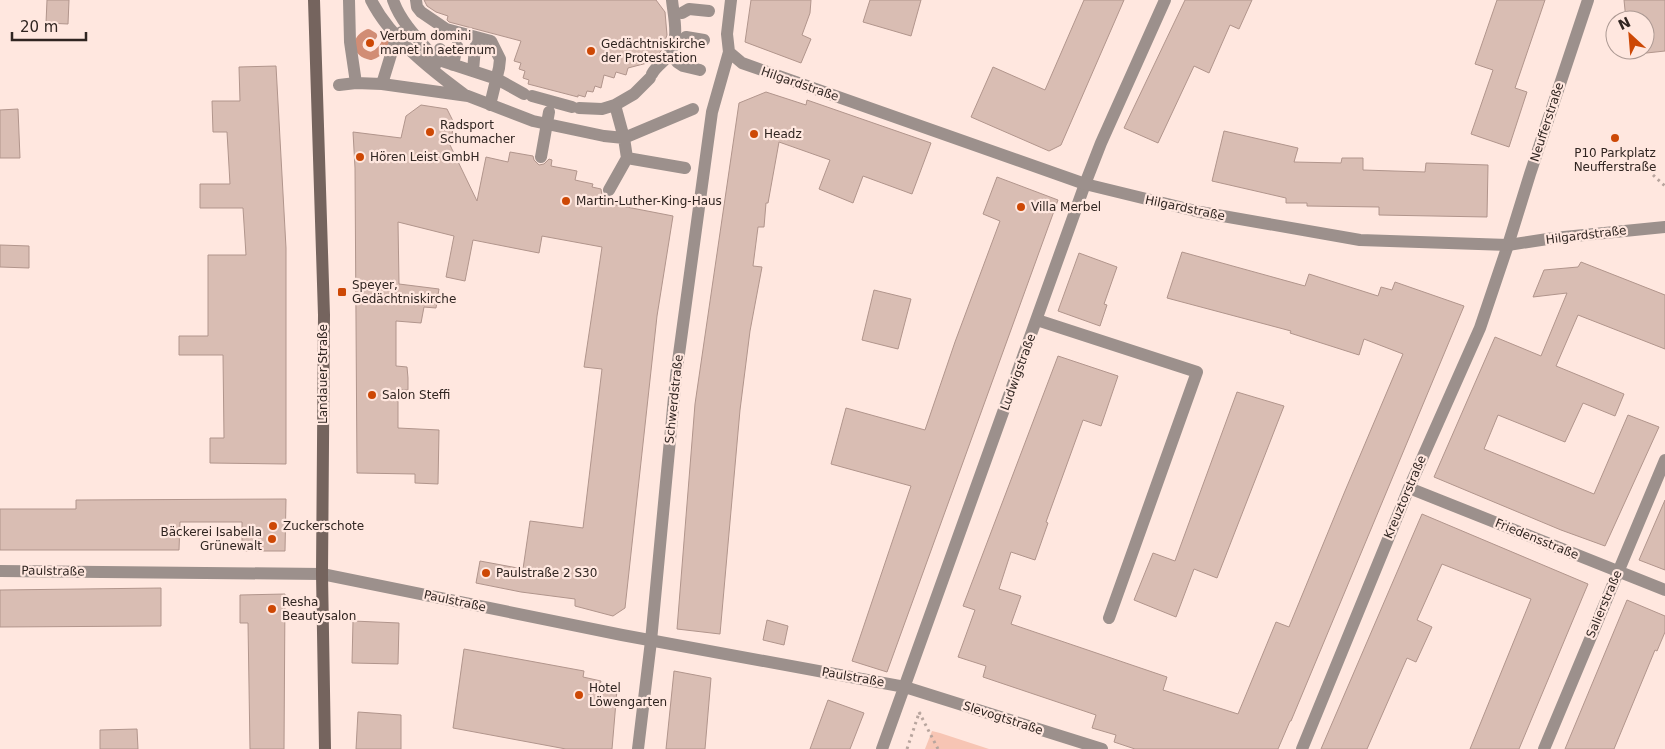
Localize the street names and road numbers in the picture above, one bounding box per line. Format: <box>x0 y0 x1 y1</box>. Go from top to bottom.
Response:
street label: Hilgardstraße <box>759 64 841 104</box>
street label: Neufferstraße <box>1528 80 1566 164</box>
street label: Hilgardstraße <box>1144 193 1226 223</box>
street label: Hilgardstraße <box>1545 223 1627 247</box>
street label: Landauer Straße <box>316 324 330 424</box>
street label: Ludwigstraße <box>998 332 1038 412</box>
street label: Schwerdstraße <box>662 354 686 444</box>
street label: Kreuztorstraße <box>1381 453 1429 541</box>
street label: Friedensstraße <box>1493 516 1581 562</box>
street label: Paulstraße <box>21 563 85 579</box>
street label: Salierstraße <box>1583 568 1625 640</box>
street label: Paulstraße <box>423 588 487 614</box>
street label: Paulstraße <box>821 665 885 689</box>
street label: Slevogtstraße <box>961 698 1045 738</box>

